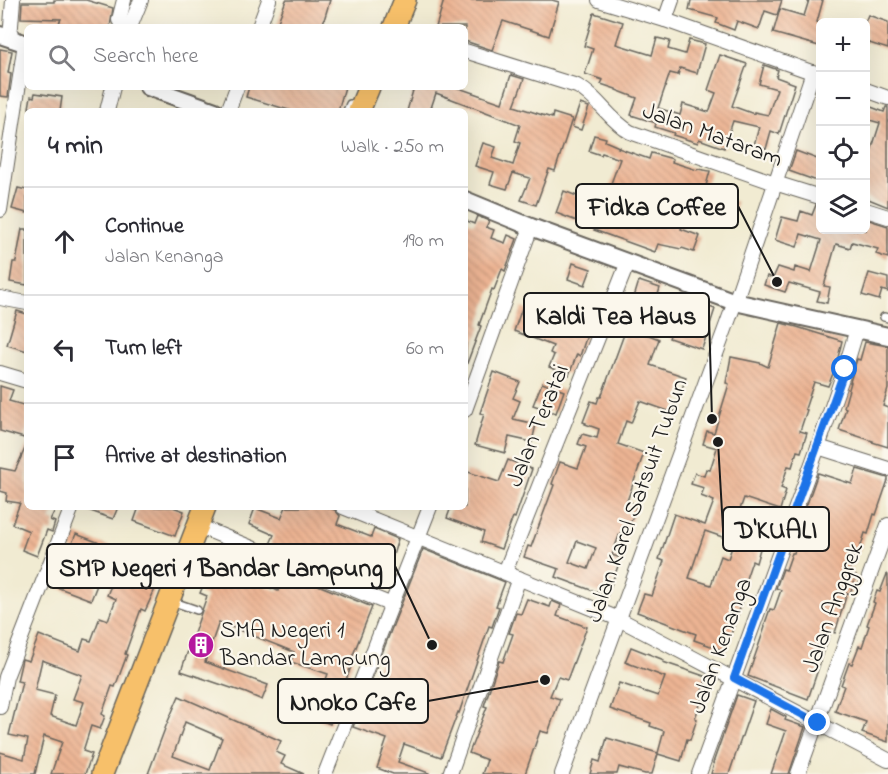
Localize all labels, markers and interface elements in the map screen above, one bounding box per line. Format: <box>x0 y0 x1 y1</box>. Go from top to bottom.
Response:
map controls <box>816 18 870 234</box>
button: + <box>816 18 870 72</box>
search box <box>24 24 468 90</box>
icon: search <box>45 41 78 74</box>
text: Search here <box>93 41 198 73</box>
button: − <box>816 72 870 126</box>
street label: Jalan Mataram <box>637 94 787 178</box>
button: locate <box>816 126 870 180</box>
text: 4 min <box>48 128 103 166</box>
text: Walk · 250 m <box>341 133 444 162</box>
button: layers <box>816 180 870 234</box>
callout: Fidka Coffee <box>576 184 738 228</box>
text: Fidka Coffee <box>586 190 727 228</box>
text: Continue <box>105 211 184 243</box>
icon: ahead <box>48 225 81 258</box>
text: 190 m <box>402 227 444 256</box>
text: Jalan Kenanga <box>105 243 224 272</box>
callout: Kaldi Tea Haus <box>524 293 709 337</box>
text: Kaldi Tea Haus <box>535 299 697 337</box>
icon: left <box>48 333 81 366</box>
text: Turn left <box>105 333 182 365</box>
text: 60 m <box>406 335 444 364</box>
route start <box>831 355 857 381</box>
street label: Jalan Teratai <box>498 359 580 493</box>
street label: Jalan Karel Satsuit Tubun <box>578 374 698 628</box>
icon: arrive <box>48 441 81 474</box>
text: Arrive at destination <box>105 441 287 473</box>
callout: D'KUALI <box>723 507 829 551</box>
text: D'KUALI <box>734 513 817 551</box>
street label: Jalan Anggrek <box>794 537 874 678</box>
callout: SMP Negeri 1 Bandar Lampung <box>47 544 395 588</box>
text: SMP Negeri 1 Bandar Lampung <box>59 551 383 590</box>
street label: Jalan Kenanga <box>681 573 763 719</box>
place label: SMA Negeri 1 Bandar Lampung <box>219 614 391 677</box>
building icon: SMA Negeri 1 Bandar Lampung <box>186 630 216 660</box>
callout: Nnoko Cafe <box>278 679 428 723</box>
text: Nnoko Cafe <box>290 685 418 723</box>
route end <box>804 709 830 735</box>

